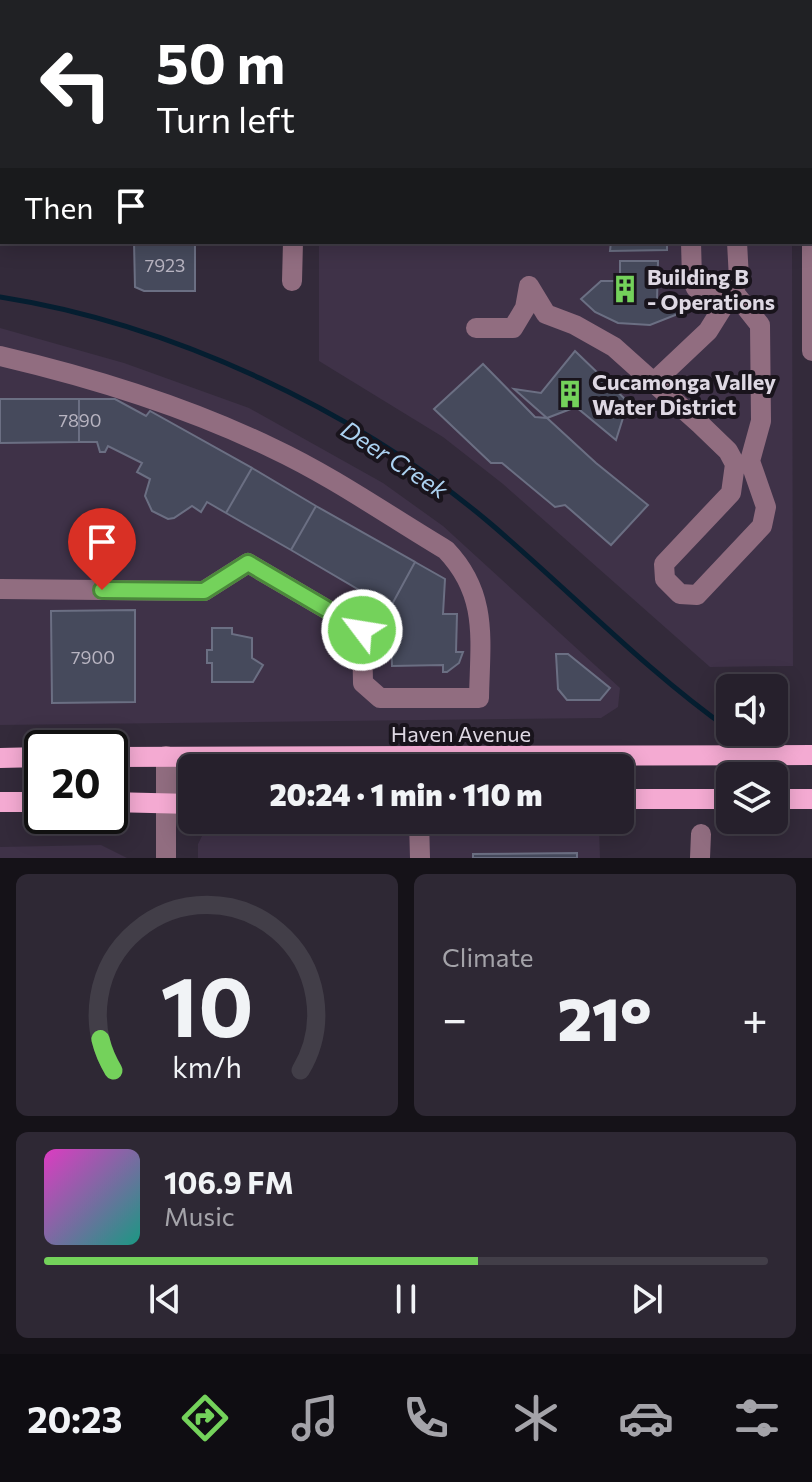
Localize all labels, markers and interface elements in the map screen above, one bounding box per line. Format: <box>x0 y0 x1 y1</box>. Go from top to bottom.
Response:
text: 50 m <box>156 27 285 96</box>
icon: left <box>24 32 128 136</box>
text: Turn left <box>156 96 295 140</box>
icon: arrive <box>109 184 153 228</box>
text: Then <box>24 188 93 225</box>
house number: 7923 <box>145 254 185 276</box>
place label: Building B - Operations <box>647 263 775 315</box>
building icon: Building B - Operations <box>610 274 640 304</box>
place label: Cucamonga Valley Water District <box>592 368 776 420</box>
building icon: Cucamonga Valley Water District <box>555 379 585 409</box>
house number: 7890 <box>58 409 102 431</box>
water label: Deer Creek <box>336 414 455 505</box>
pin <box>68 508 136 590</box>
icon: arrive <box>80 520 124 564</box>
position arrow <box>320 588 404 672</box>
house number: 7900 <box>71 646 115 668</box>
map controls <box>716 674 788 834</box>
button: sound <box>716 674 788 746</box>
street label: Haven Avenue <box>391 720 531 747</box>
speed limit sign: 20 <box>24 730 128 834</box>
button: layers <box>716 762 788 834</box>
text: 20:24 · 1 min · 110 m <box>270 775 543 812</box>
text: Climate <box>442 941 534 972</box>
text: 10 <box>161 952 253 1054</box>
text: 21° <box>557 980 652 1053</box>
text: − <box>442 990 467 1044</box>
text: + <box>742 990 768 1044</box>
text: km/h <box>172 1049 242 1084</box>
text: 106.9 FM <box>164 1163 294 1200</box>
text: Music <box>164 1200 235 1231</box>
icon: previous <box>143 1277 187 1321</box>
icon: pause <box>384 1277 428 1321</box>
icon: next <box>625 1277 669 1321</box>
icon: directions <box>177 1390 233 1446</box>
icon: music <box>287 1390 343 1446</box>
icon: phone <box>398 1390 454 1446</box>
icon: climate <box>508 1390 564 1446</box>
icon: car <box>618 1390 674 1446</box>
icon: filters <box>729 1390 785 1446</box>
text: 20:23 <box>27 1396 122 1440</box>

